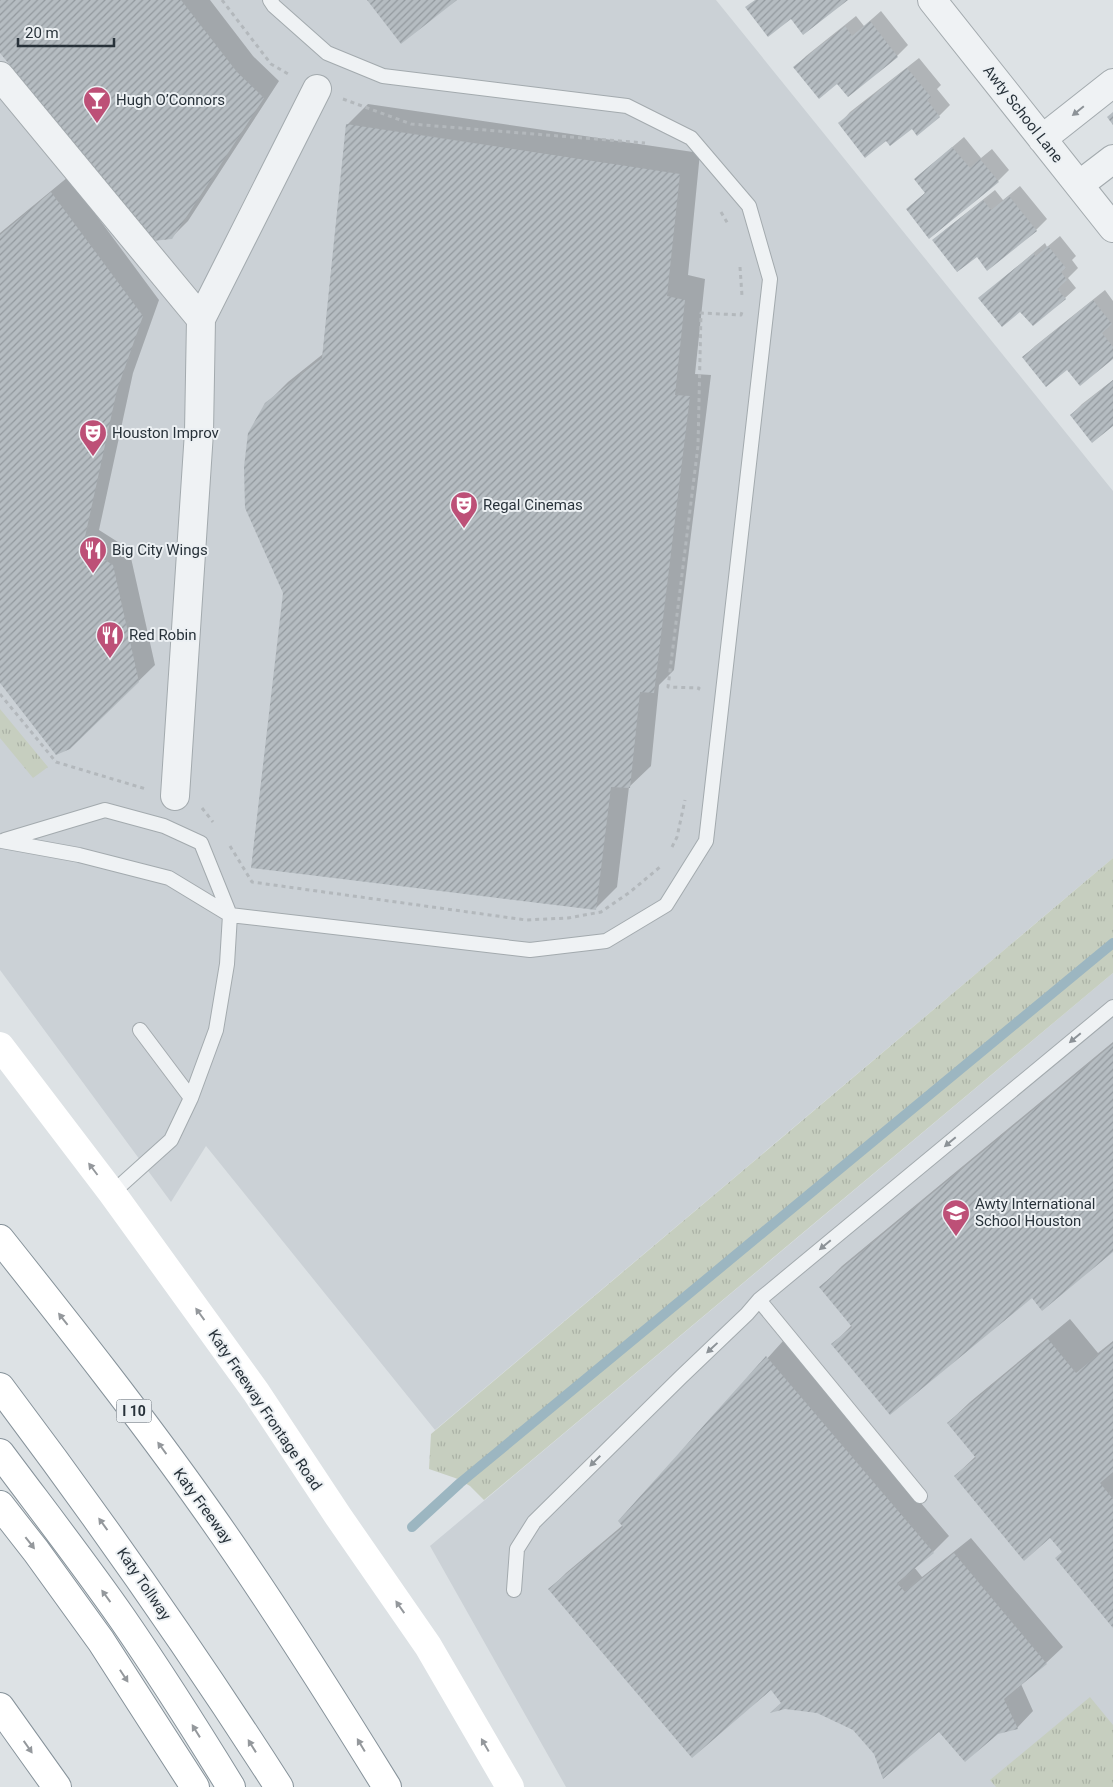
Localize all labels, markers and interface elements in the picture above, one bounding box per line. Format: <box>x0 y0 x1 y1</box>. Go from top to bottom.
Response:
scale bar <box>18 15 114 47</box>
text: 20 m <box>25 24 59 42</box>
street label: Awty School Lane <box>979 62 1067 166</box>
bar icon: Hugh O’Connors <box>82 85 112 124</box>
place label: Hugh O’Connors <box>116 91 225 109</box>
one-way arrow <box>1072 106 1085 117</box>
theatre icon: Houston Improv <box>78 418 108 457</box>
place label: Houston Improv <box>112 424 219 442</box>
theatre icon: Regal Cinemas <box>449 490 479 529</box>
place label: Regal Cinemas <box>483 496 583 514</box>
restaurant icon: Big City Wings <box>78 535 108 574</box>
place label: Big City Wings <box>112 541 208 559</box>
restaurant icon: Red Robin <box>95 620 125 659</box>
place label: Red Robin <box>129 626 197 644</box>
one-way arrow <box>1069 1033 1082 1044</box>
one-way arrow <box>944 1136 956 1147</box>
one-way arrow <box>88 1163 99 1176</box>
place label: Awty International School Houston <box>975 1195 1096 1230</box>
school or university icon: Awty International School Houston <box>941 1198 971 1237</box>
one-way arrow <box>819 1240 832 1251</box>
one-way arrow <box>194 1308 205 1321</box>
one-way arrow <box>57 1313 68 1326</box>
street label: Katy Freeway Frontage Road <box>204 1326 326 1494</box>
one-way arrow <box>706 1342 718 1354</box>
road number: I 10 <box>116 1400 152 1422</box>
one-way arrow <box>156 1442 167 1455</box>
one-way arrow <box>589 1455 601 1467</box>
street label: Katy Freeway <box>170 1465 236 1547</box>
one-way arrow <box>97 1518 108 1531</box>
one-way arrow <box>25 1536 35 1550</box>
street label: Katy Tollway <box>113 1544 175 1624</box>
one-way arrow <box>101 1589 111 1603</box>
one-way arrow <box>395 1600 405 1613</box>
one-way arrow <box>119 1669 129 1682</box>
one-way arrow <box>191 1724 201 1737</box>
one-way arrow <box>481 1738 490 1751</box>
one-way arrow <box>248 1739 257 1752</box>
one-way arrow <box>357 1739 366 1752</box>
one-way arrow <box>23 1740 33 1754</box>

